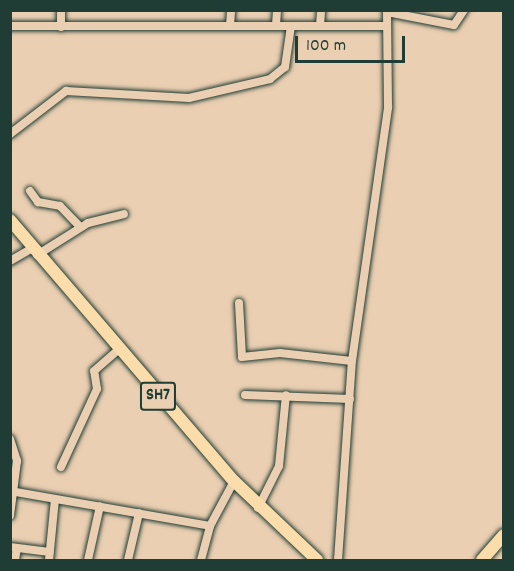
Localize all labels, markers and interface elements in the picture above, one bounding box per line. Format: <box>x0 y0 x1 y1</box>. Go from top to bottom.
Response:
scale bar <box>298 24 408 62</box>
text: 100 m <box>306 34 346 59</box>
road number: SH7 <box>138 381 178 411</box>

